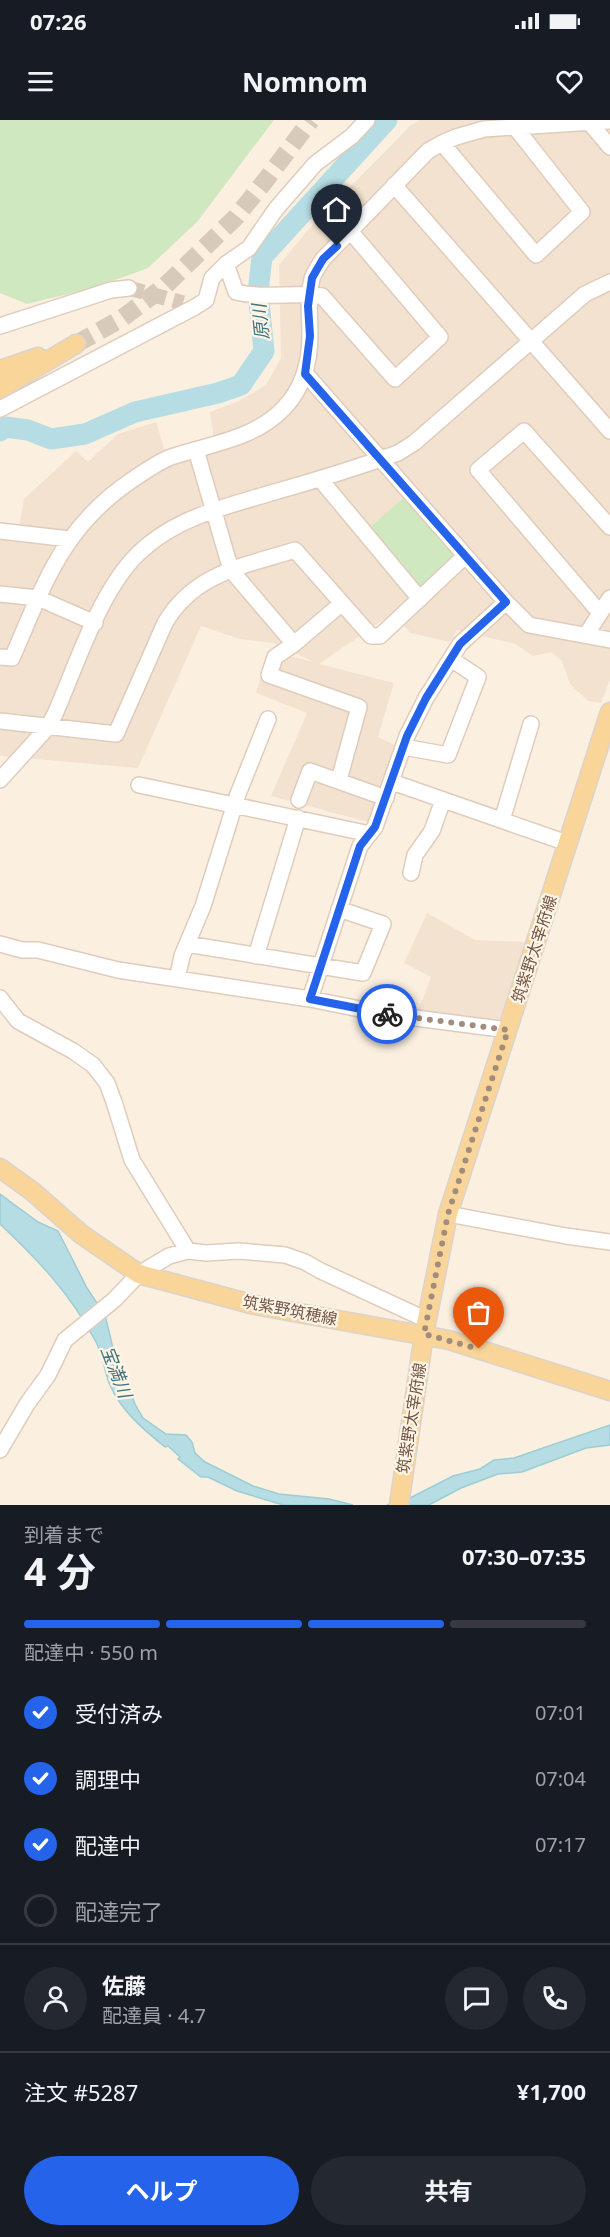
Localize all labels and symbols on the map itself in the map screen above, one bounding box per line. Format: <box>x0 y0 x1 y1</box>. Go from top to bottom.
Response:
pin <box>311 184 362 246</box>
water label: 原川 <box>246 301 274 341</box>
street label: 筑紫野太宰府線 <box>506 892 562 1006</box>
courier <box>357 984 417 1044</box>
pin <box>453 1287 504 1349</box>
street label: 筑紫野筑穂線 <box>241 1290 339 1330</box>
water label: 宝満川 <box>96 1342 139 1403</box>
street label: 筑紫野太宰府線 <box>391 1361 431 1475</box>

